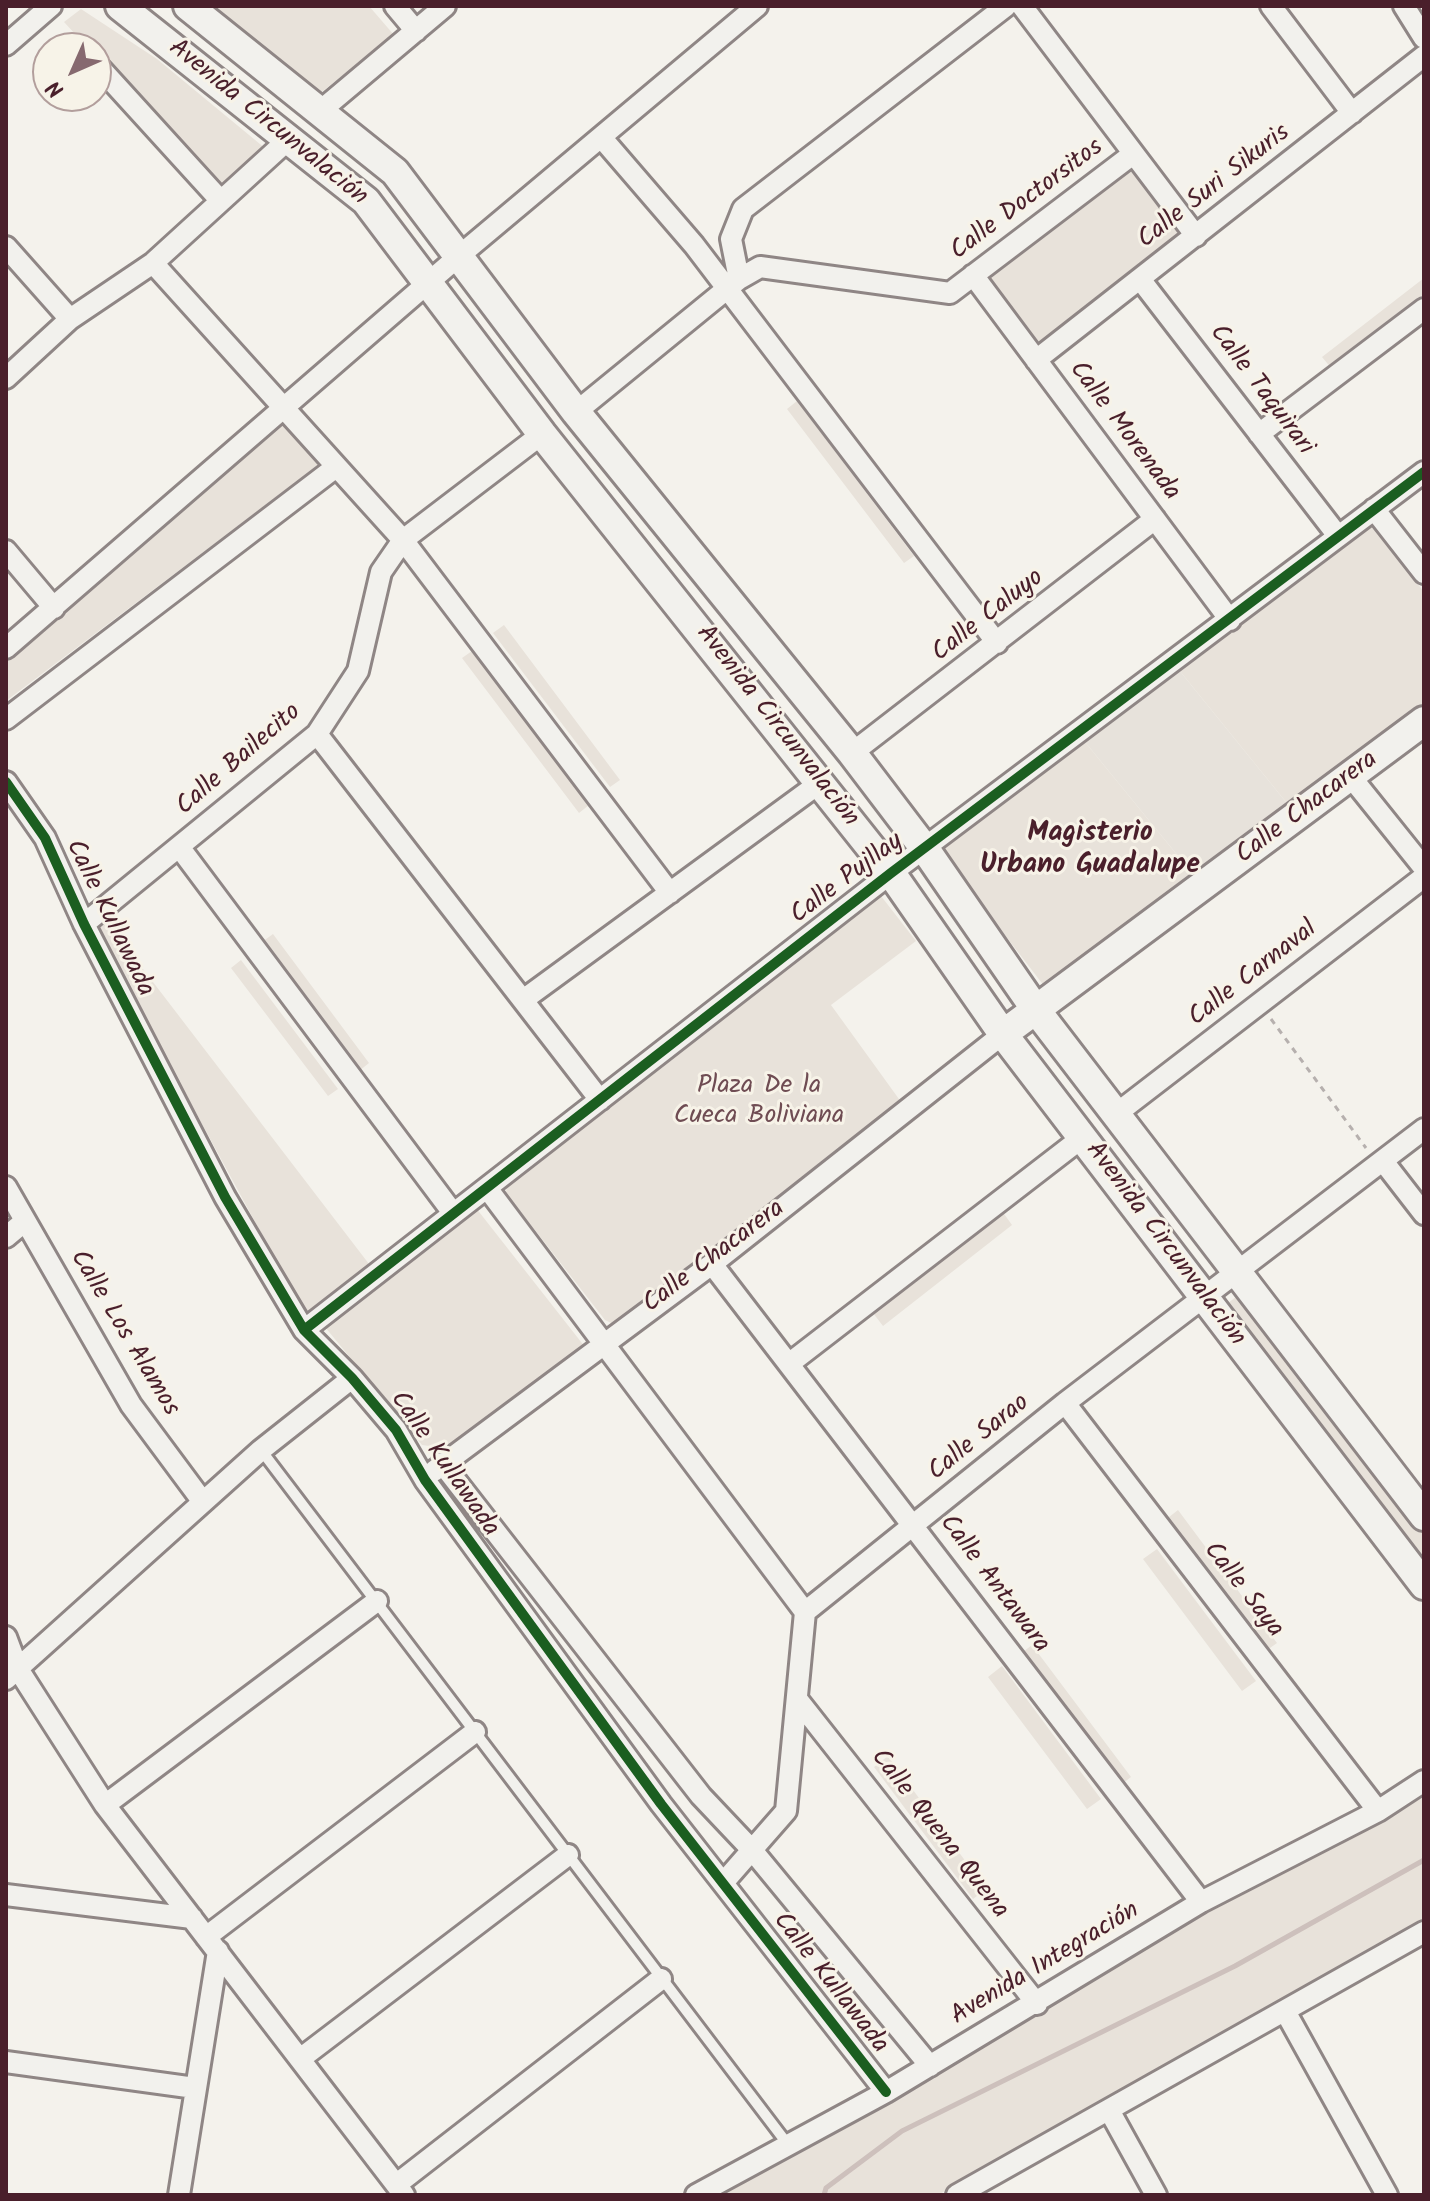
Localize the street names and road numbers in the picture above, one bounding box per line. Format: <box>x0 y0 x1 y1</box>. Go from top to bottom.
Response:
street label: Avenida Circunvalación <box>161 34 373 214</box>
street label: Calle Suri Sikuris <box>1133 119 1297 257</box>
street label: Calle Doctorsitos <box>945 133 1111 269</box>
street label: Calle Taquirari <box>1201 320 1319 462</box>
street label: Calle Morenada <box>1060 356 1186 508</box>
street label: Calle Caluyo <box>927 564 1051 670</box>
street label: Avenida Circunvalación <box>688 620 864 834</box>
street label: Calle Bailecito <box>171 698 309 824</box>
street label: Calle Chacarera <box>1231 746 1385 872</box>
street label: Calle Pujllay <box>786 828 910 932</box>
street label: Calle Kullawada <box>57 836 159 1002</box>
street label: Calle Carnaval <box>1183 915 1325 1035</box>
street label: Avenida Circunvalación <box>1077 1137 1251 1353</box>
street label: Calle Chacarera <box>638 1195 792 1321</box>
street label: Calle Los Alamos <box>61 1245 185 1423</box>
street label: Calle Kullawada <box>381 1386 505 1544</box>
street label: Calle Sarao <box>923 1389 1037 1489</box>
street label: Calle Antawara <box>931 1510 1055 1660</box>
street label: Calle Saya <box>1195 1537 1289 1645</box>
street label: Calle Quena Quena <box>862 1744 1014 1926</box>
street label: Avenida Integración <box>946 1896 1146 2034</box>
street label: Calle Kullawada <box>764 1907 894 2061</box>

